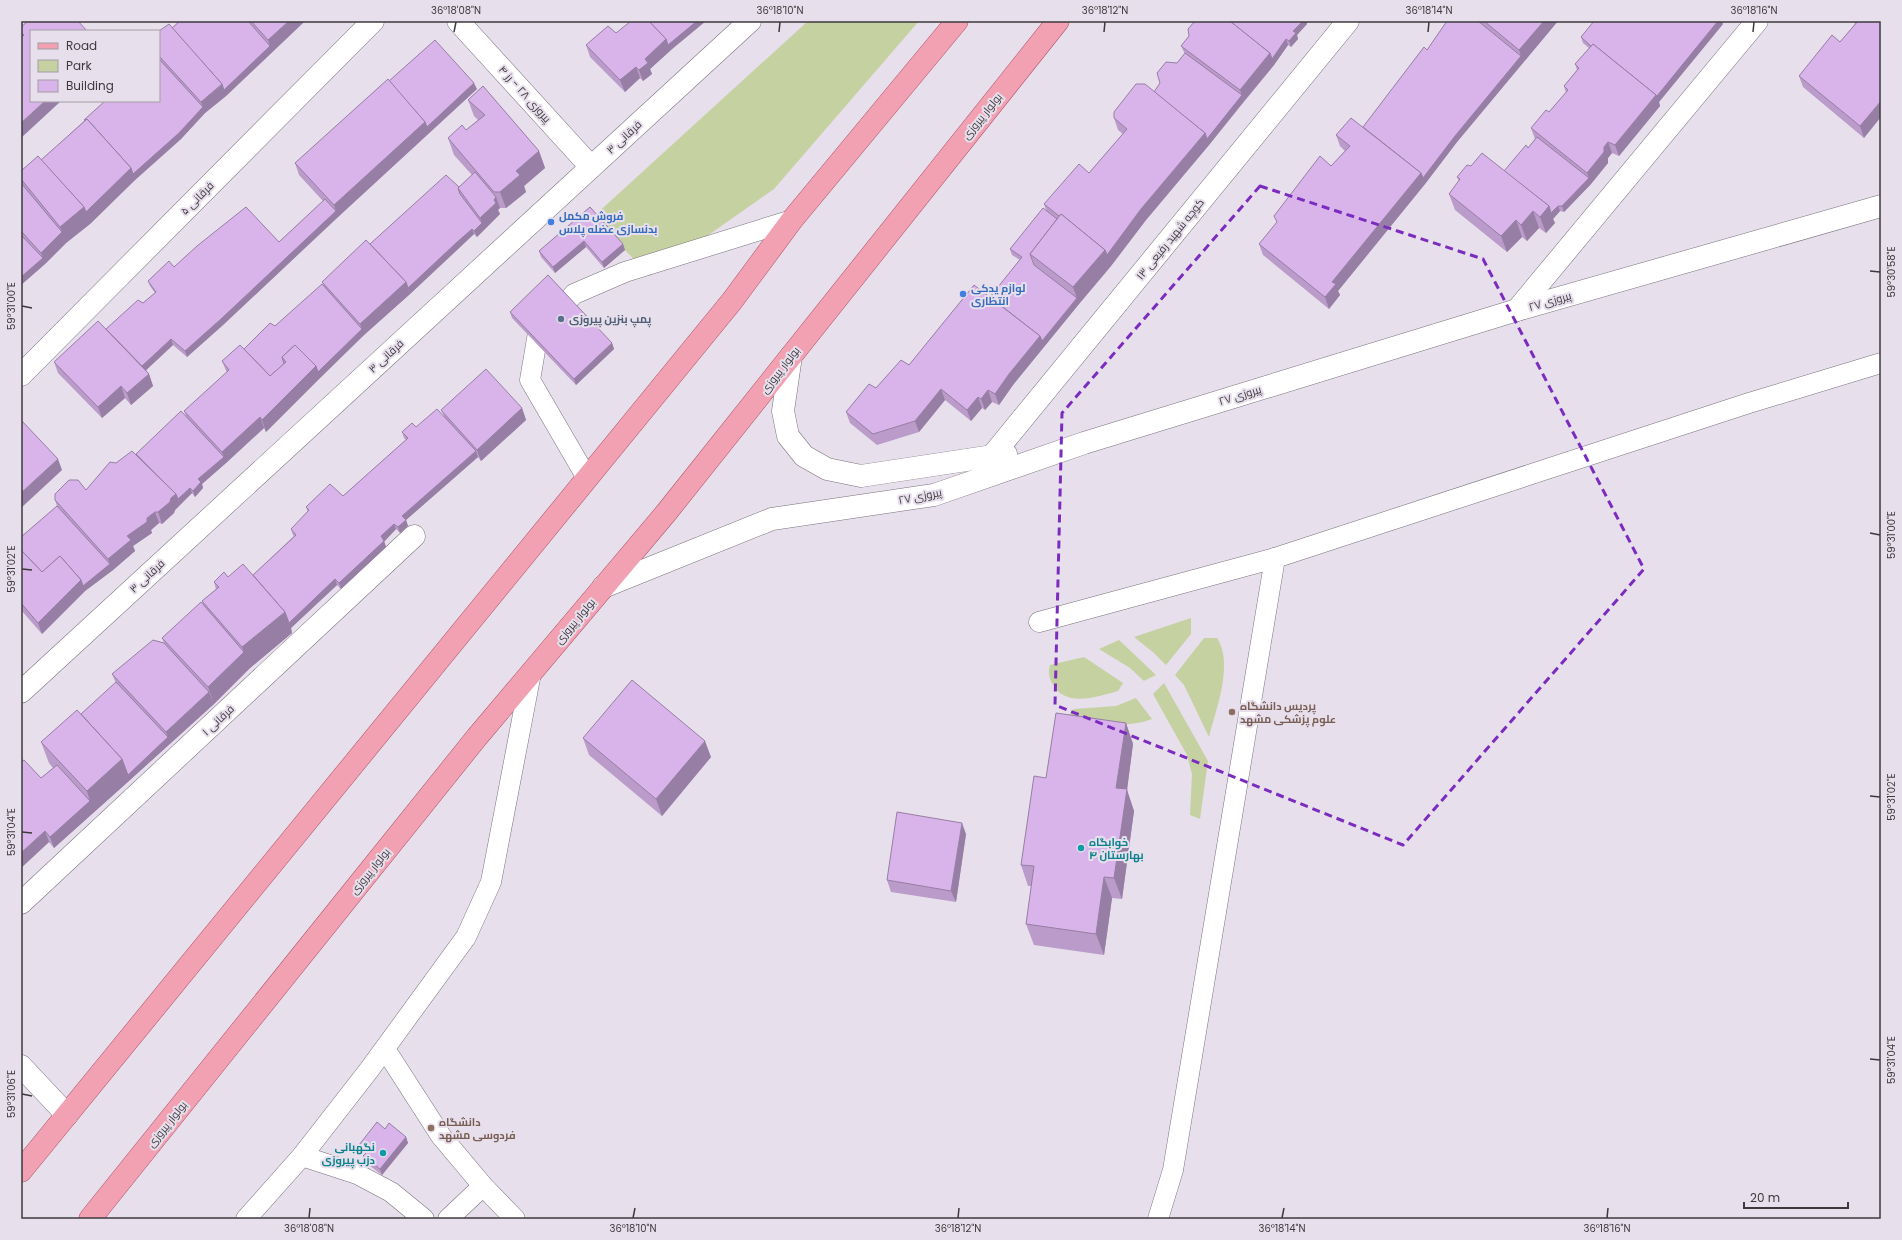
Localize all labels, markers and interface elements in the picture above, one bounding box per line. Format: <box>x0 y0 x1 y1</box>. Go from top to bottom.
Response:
text: 36°18'08"N <box>431 3 481 18</box>
text: 36°18'10"N <box>757 3 803 18</box>
text: 36°18'12"N <box>1082 3 1128 18</box>
text: 36°18'14"N <box>1406 3 1452 18</box>
text: 36°18'16"N <box>1731 3 1777 18</box>
legend <box>30 30 160 102</box>
text: Road <box>66 37 97 54</box>
text: Park <box>66 57 93 74</box>
street label: پیروزی ۲۸ - رز ۴ <box>495 62 555 126</box>
text: Building <box>66 77 114 94</box>
street label: بولوار پیروزی <box>958 89 1006 143</box>
street label: فرقانی ۳ <box>603 117 645 157</box>
street label: فرقانی ۵ <box>177 178 217 218</box>
street label: کوچه شهید رفیعی ۱۳ <box>1132 195 1208 283</box>
place label: فروش مکمل بدنسازی عضله پلاس <box>559 208 658 238</box>
marker: فروش مکمل بدنسازی عضله پلاس <box>546 217 556 227</box>
text: 59°30'58"E <box>1884 246 1899 298</box>
place label: لوازم یدکی انتظاری <box>971 280 1026 309</box>
text: 59°31'00"E <box>4 282 19 330</box>
street label: پیروزی ۲۷ <box>1527 287 1573 315</box>
marker: لوازم یدکی انتظاری <box>958 289 968 299</box>
place label: پمپ بنزین پیروزی <box>569 311 651 328</box>
marker: پمپ بنزین پیروزی <box>556 314 566 324</box>
street label: فرقانی ۳ <box>365 336 407 376</box>
street label: بولوار پیروزی <box>757 343 803 397</box>
street label: پیروزی ۲۷ <box>1217 381 1263 409</box>
street label: پیروزی ۲۷ <box>897 484 943 508</box>
text: 59°31'00"E <box>1884 511 1899 559</box>
text: 59°31'02"E <box>4 545 19 593</box>
street label: فرقانی ۳ <box>126 556 168 596</box>
street label: بولوار پیروزی <box>551 594 599 647</box>
place label: پردیس دانشگاه علوم پزشکی مشهد <box>1240 698 1336 728</box>
street label: فرقانی ۱ <box>198 701 238 739</box>
marker: پردیس دانشگاه علوم پزشکی مشهد <box>1227 707 1237 717</box>
text: 59°31'02"E <box>1884 773 1899 821</box>
text: 59°31'04"E <box>4 808 19 856</box>
place label: خوابگاه بهارستان ۴ <box>1089 834 1144 863</box>
marker: خوابگاه بهارستان ۴ <box>1076 843 1086 853</box>
street label: بولوار پیروزی <box>346 844 394 898</box>
text: 59°31'04"E <box>1884 1036 1899 1084</box>
text: 59°31'06"E <box>4 1070 19 1118</box>
street label: بولوار پیروزی <box>143 1097 191 1151</box>
place label: دانشگاه فردوسی مشهد <box>439 1114 516 1143</box>
marker: دانشگاه فردوسی مشهد <box>426 1123 436 1133</box>
place label: نگهبانی دزب پیروزی <box>321 1139 375 1169</box>
marker: نگهبانی دزب پیروزی <box>378 1148 388 1158</box>
scale bar <box>1744 1184 1848 1210</box>
text: 20 m <box>1750 1189 1780 1206</box>
text: 36°18'08"N <box>284 1221 334 1236</box>
text: 36°18'10"N <box>610 1221 656 1236</box>
text: 36°18'12"N <box>935 1221 981 1236</box>
text: 36°18'14"N <box>1259 1221 1305 1236</box>
text: 36°18'16"N <box>1584 1221 1630 1236</box>

